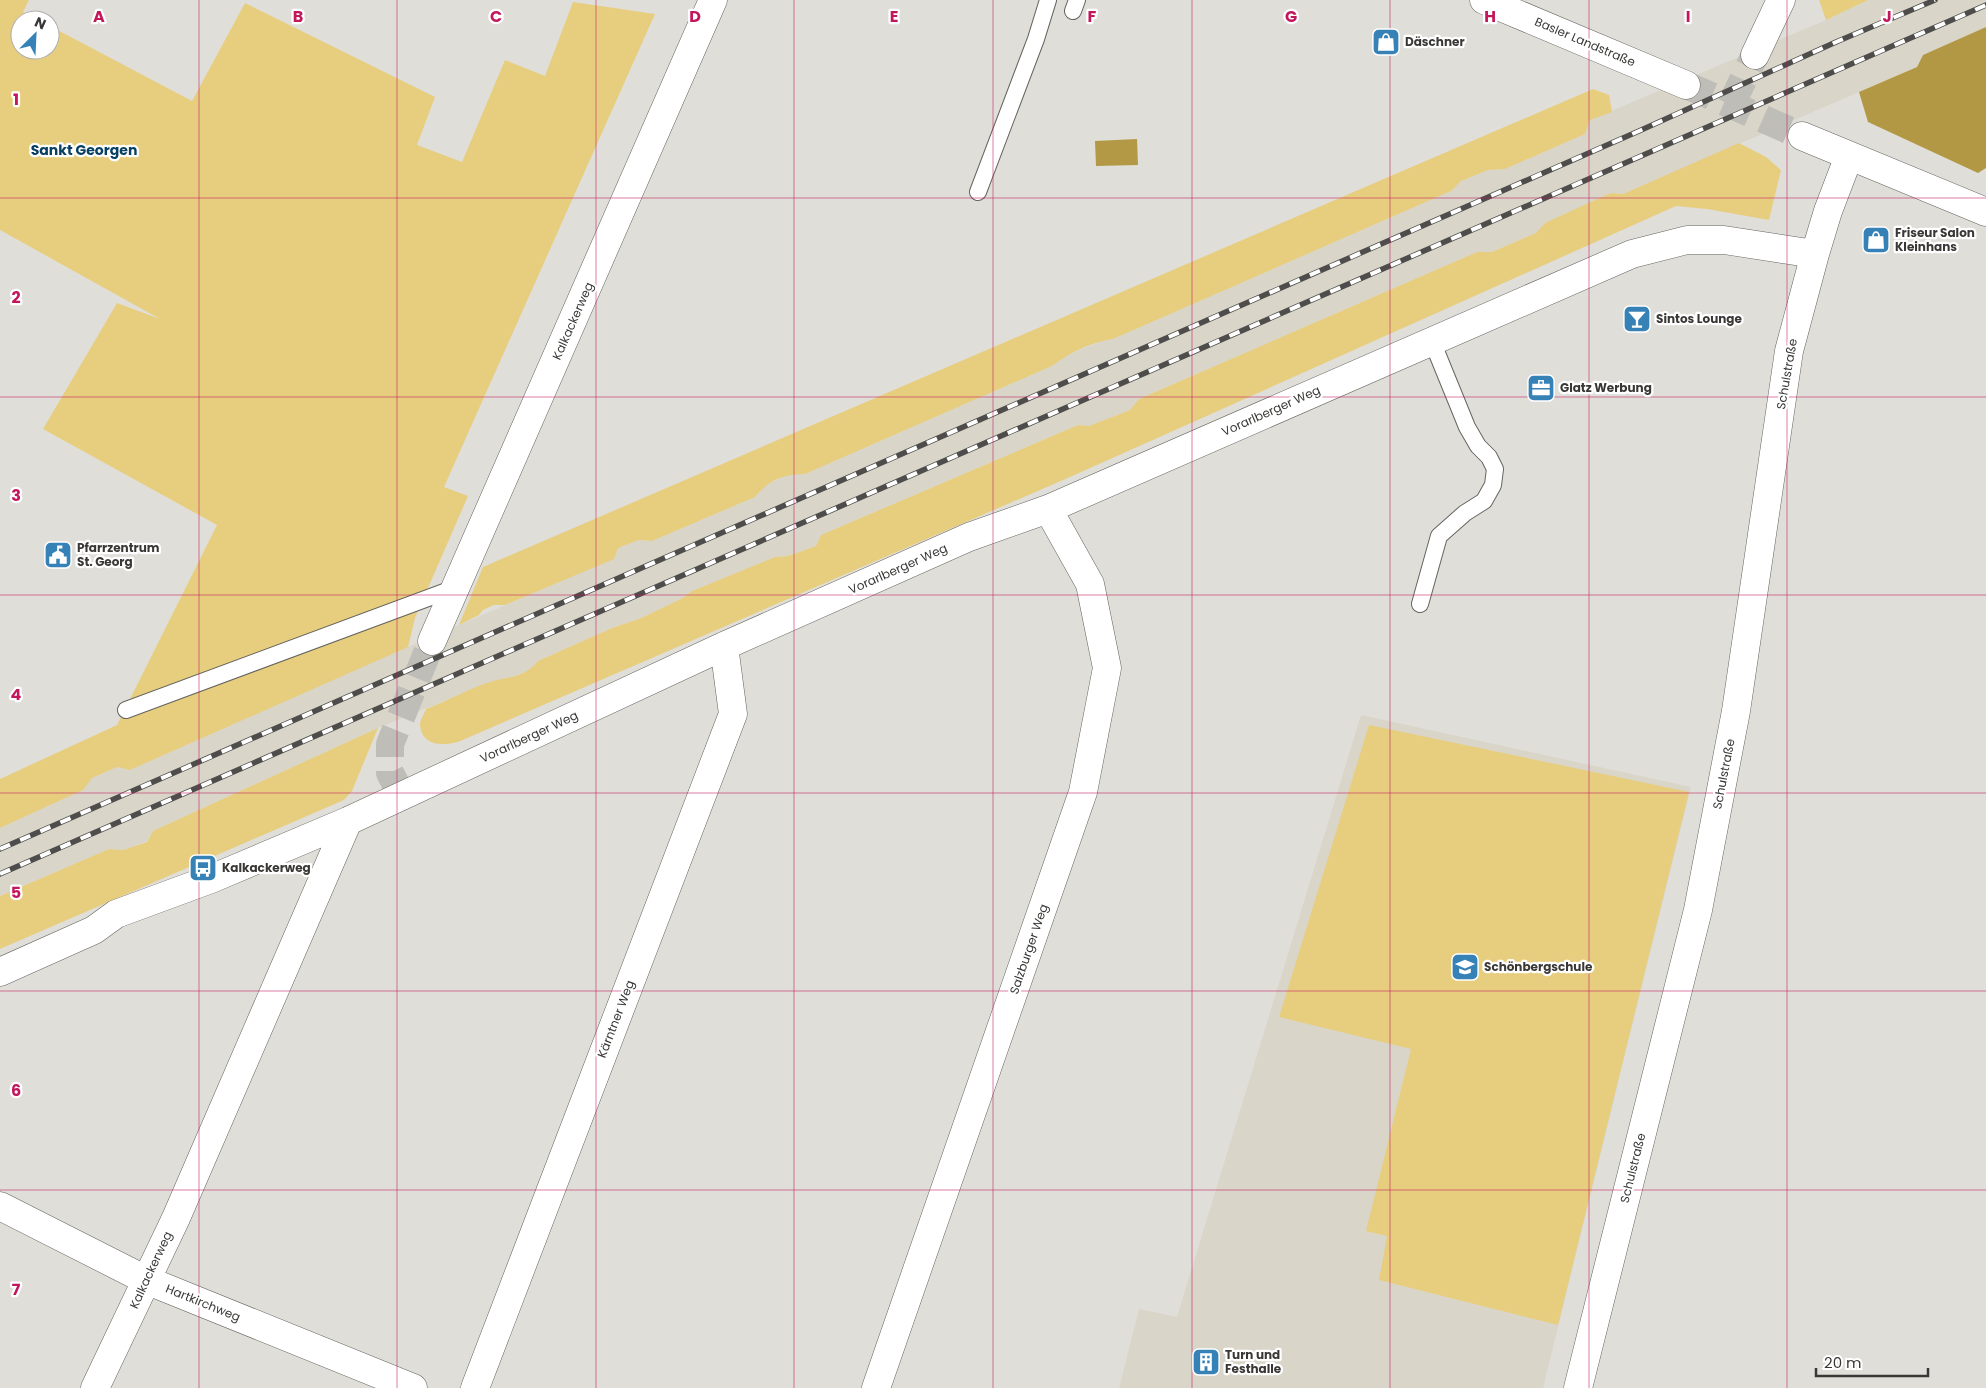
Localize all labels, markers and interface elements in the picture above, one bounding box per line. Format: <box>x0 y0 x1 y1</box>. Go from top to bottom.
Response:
text: A <box>93 5 105 28</box>
text: B <box>293 5 303 28</box>
text: C <box>490 5 502 28</box>
text: D <box>689 5 701 28</box>
text: E <box>890 5 898 28</box>
text: F <box>1088 5 1097 28</box>
text: G <box>1285 5 1297 28</box>
text: H <box>1484 5 1496 28</box>
text: I <box>1686 5 1690 28</box>
text: J <box>1882 5 1892 28</box>
north arrow <box>10 10 60 60</box>
text: N <box>31 12 49 34</box>
street label: Basler Landstraße <box>1532 13 1638 70</box>
shop icon: Däschner <box>1371 27 1401 57</box>
place label: Däschner <box>1405 33 1465 50</box>
text: 1 <box>13 88 19 111</box>
district label: Sankt Georgen <box>31 140 137 160</box>
place label: Friseur Salon Kleinhans <box>1895 224 1975 255</box>
shop icon: Friseur Salon Kleinhans <box>1861 225 1891 255</box>
street label: Kalkackerweg <box>548 279 597 362</box>
text: 2 <box>11 286 21 309</box>
bar icon: Sintos Lounge <box>1622 304 1652 334</box>
place label: Sintos Lounge <box>1656 310 1742 327</box>
street label: Schulstraße <box>1772 337 1801 411</box>
office icon: Glatz Werbung <box>1526 373 1556 403</box>
place label: Glatz Werbung <box>1560 379 1652 396</box>
street label: Vorarlberger Weg <box>1219 381 1323 440</box>
text: 3 <box>11 484 21 507</box>
place label: Pfarrzentrum St. Georg <box>77 539 160 570</box>
street label: Vorarlberger Weg <box>846 539 950 598</box>
public building icon: Pfarrzentrum St. Georg <box>43 540 73 570</box>
text: 4 <box>11 683 22 706</box>
street label: Vorarlberger Weg <box>477 706 581 767</box>
street label: Schulstraße <box>1708 737 1739 811</box>
bus stop icon: Kalkackerweg <box>188 853 218 883</box>
place label: Kalkackerweg <box>222 859 311 876</box>
text: 5 <box>11 881 21 904</box>
street label: Salzburger Weg <box>1005 901 1052 996</box>
school or university icon: Schönbergschule <box>1450 952 1480 982</box>
place label: Schönbergschule <box>1484 958 1593 975</box>
street label: Kärntner Weg <box>593 978 638 1060</box>
text: 6 <box>11 1079 21 1102</box>
street label: Schulstraße <box>1616 1131 1649 1205</box>
street label: Kalkackerweg <box>125 1228 176 1311</box>
text: 7 <box>12 1278 21 1301</box>
street label: Hartkirchweg <box>163 1280 243 1325</box>
place label: Turn und Festhalle <box>1225 1346 1282 1377</box>
scale bar <box>1816 1346 1928 1378</box>
building icon: Turn und Festhalle <box>1191 1347 1221 1377</box>
text: 20 m <box>1824 1352 1862 1373</box>

